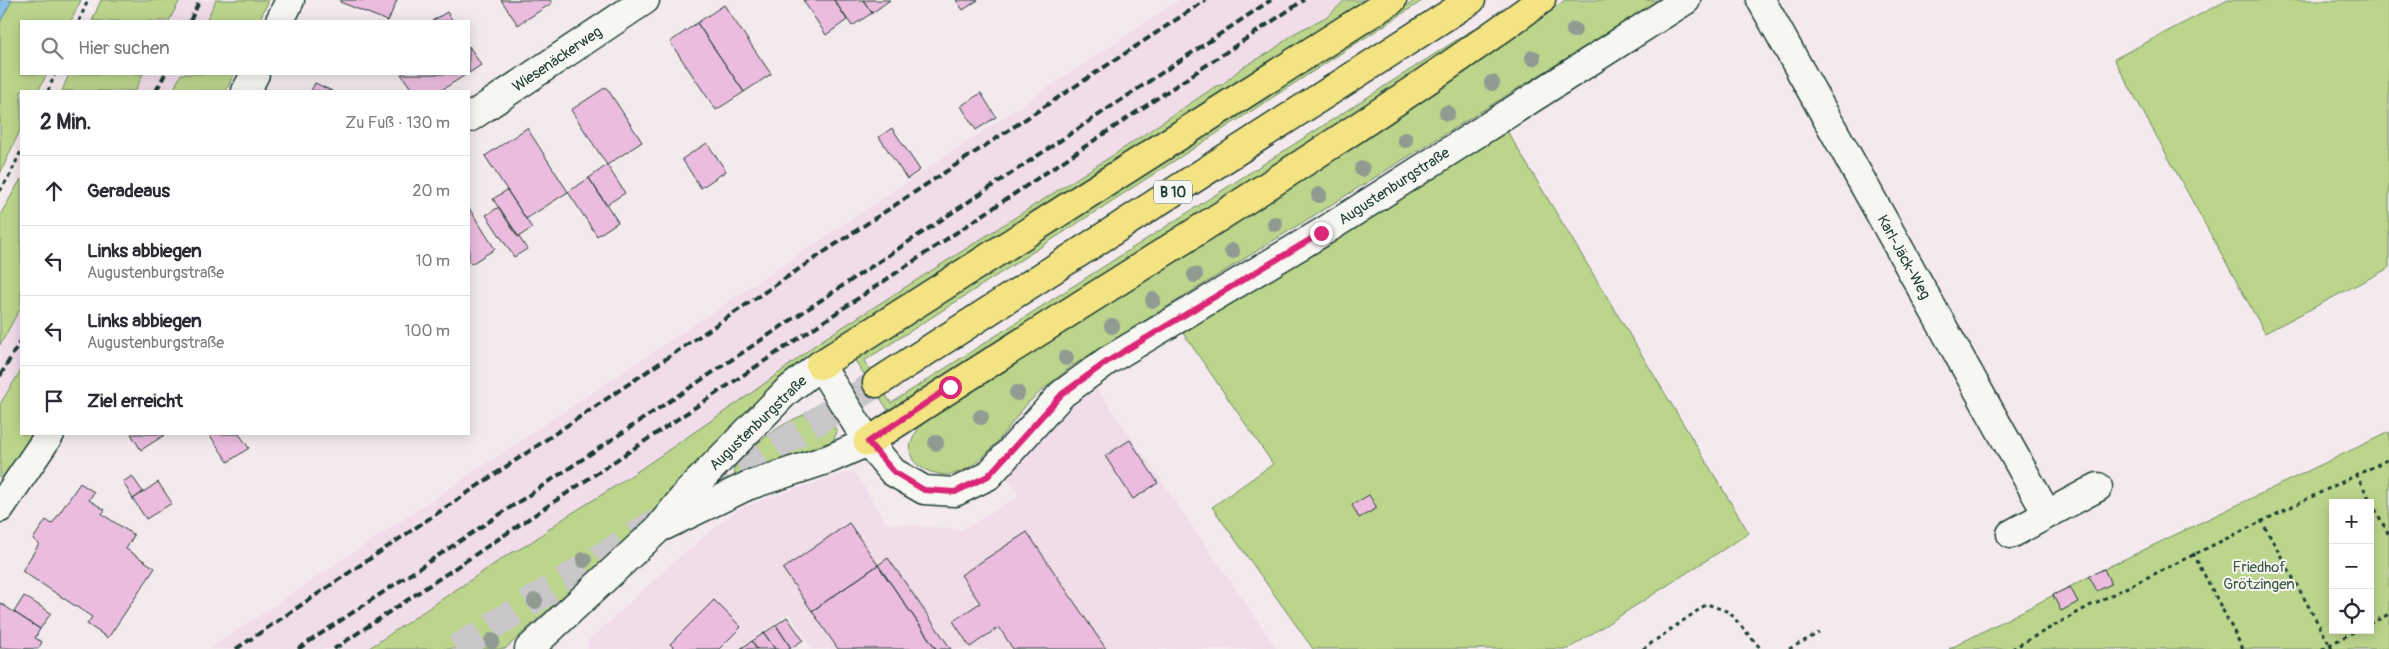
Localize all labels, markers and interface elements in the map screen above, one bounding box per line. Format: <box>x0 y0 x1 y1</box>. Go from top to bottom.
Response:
search box <box>20 20 470 75</box>
street label: Wiesenäckerweg <box>509 22 606 96</box>
icon: search <box>38 34 66 62</box>
text: Hier suchen <box>78 36 170 60</box>
text: 2 Min. <box>40 109 91 136</box>
text: Zu Fuß · 130 m <box>345 113 450 133</box>
street label: Augustenburgstraße <box>1335 143 1454 229</box>
icon: ahead <box>40 177 68 205</box>
text: Geradeaus <box>87 179 170 203</box>
road number: B 10 <box>1154 180 1192 203</box>
text: 20 m <box>412 181 450 201</box>
street label: Karl-Jäck-Weg <box>1873 212 1935 303</box>
route end <box>1310 222 1333 245</box>
text: Links abbiegen <box>87 239 202 263</box>
icon: left <box>40 247 68 275</box>
text: 10 m <box>415 251 450 271</box>
text: Augustenburgstraße <box>87 263 224 283</box>
text: Links abbiegen <box>87 309 202 333</box>
icon: left <box>40 317 68 345</box>
text: 100 m <box>404 321 450 341</box>
text: Augustenburgstraße <box>87 333 224 353</box>
street label: Augustenburgstraße <box>706 371 812 475</box>
route start <box>939 376 962 399</box>
icon: arrive <box>40 387 68 415</box>
text: Ziel erreicht <box>87 389 183 413</box>
map controls <box>2329 499 2374 634</box>
button: + <box>2329 499 2374 544</box>
button: − <box>2329 544 2374 589</box>
park label: Friedhof Grötzingen <box>2223 558 2295 594</box>
button: locate <box>2329 589 2374 634</box>

